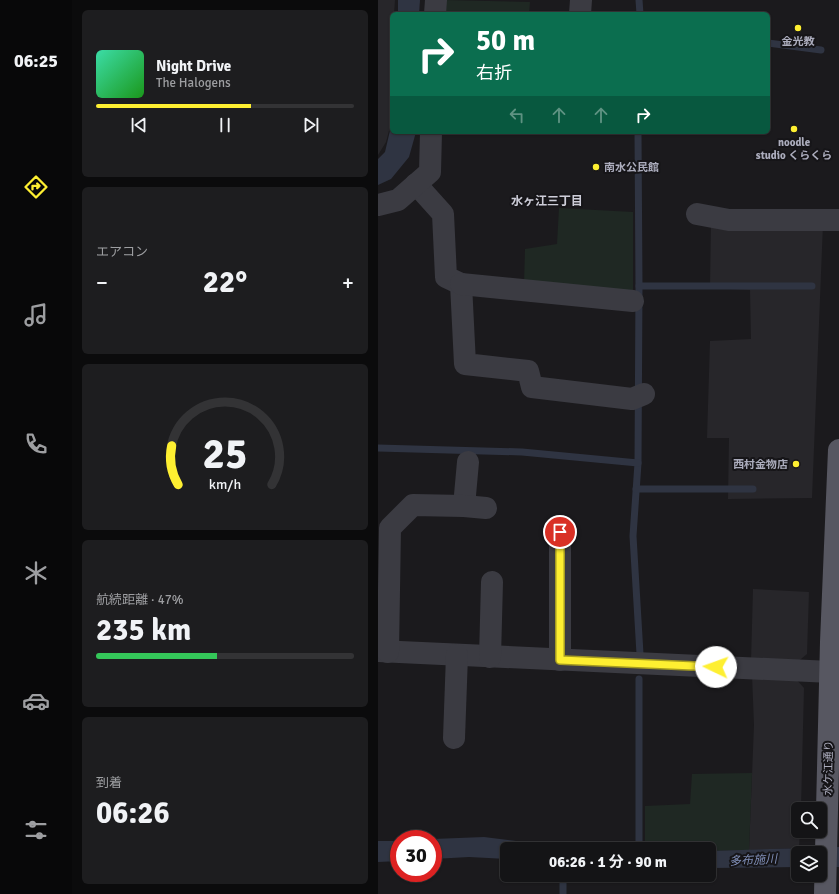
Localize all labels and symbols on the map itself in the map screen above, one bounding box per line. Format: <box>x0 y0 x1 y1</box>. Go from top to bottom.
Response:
marker: 金光教 <box>793 23 803 33</box>
place label: 金光教 <box>782 35 815 48</box>
marker: noodle studio くらくら <box>789 124 799 134</box>
place label: noodle studio くらくら <box>756 136 832 162</box>
place label: 南水公民館 <box>604 161 659 174</box>
marker: 南水公民館 <box>591 162 601 172</box>
district label: 水ヶ江三丁目 <box>511 194 583 209</box>
place label: 西村金物店 <box>733 458 788 471</box>
marker: 西村金物店 <box>791 459 801 469</box>
pin <box>543 515 577 549</box>
position arrow <box>695 646 737 688</box>
street label: 水ケ江通り <box>822 740 835 796</box>
speed limit sign: 30 <box>390 830 442 882</box>
water label: 多布施川 <box>729 852 779 869</box>

